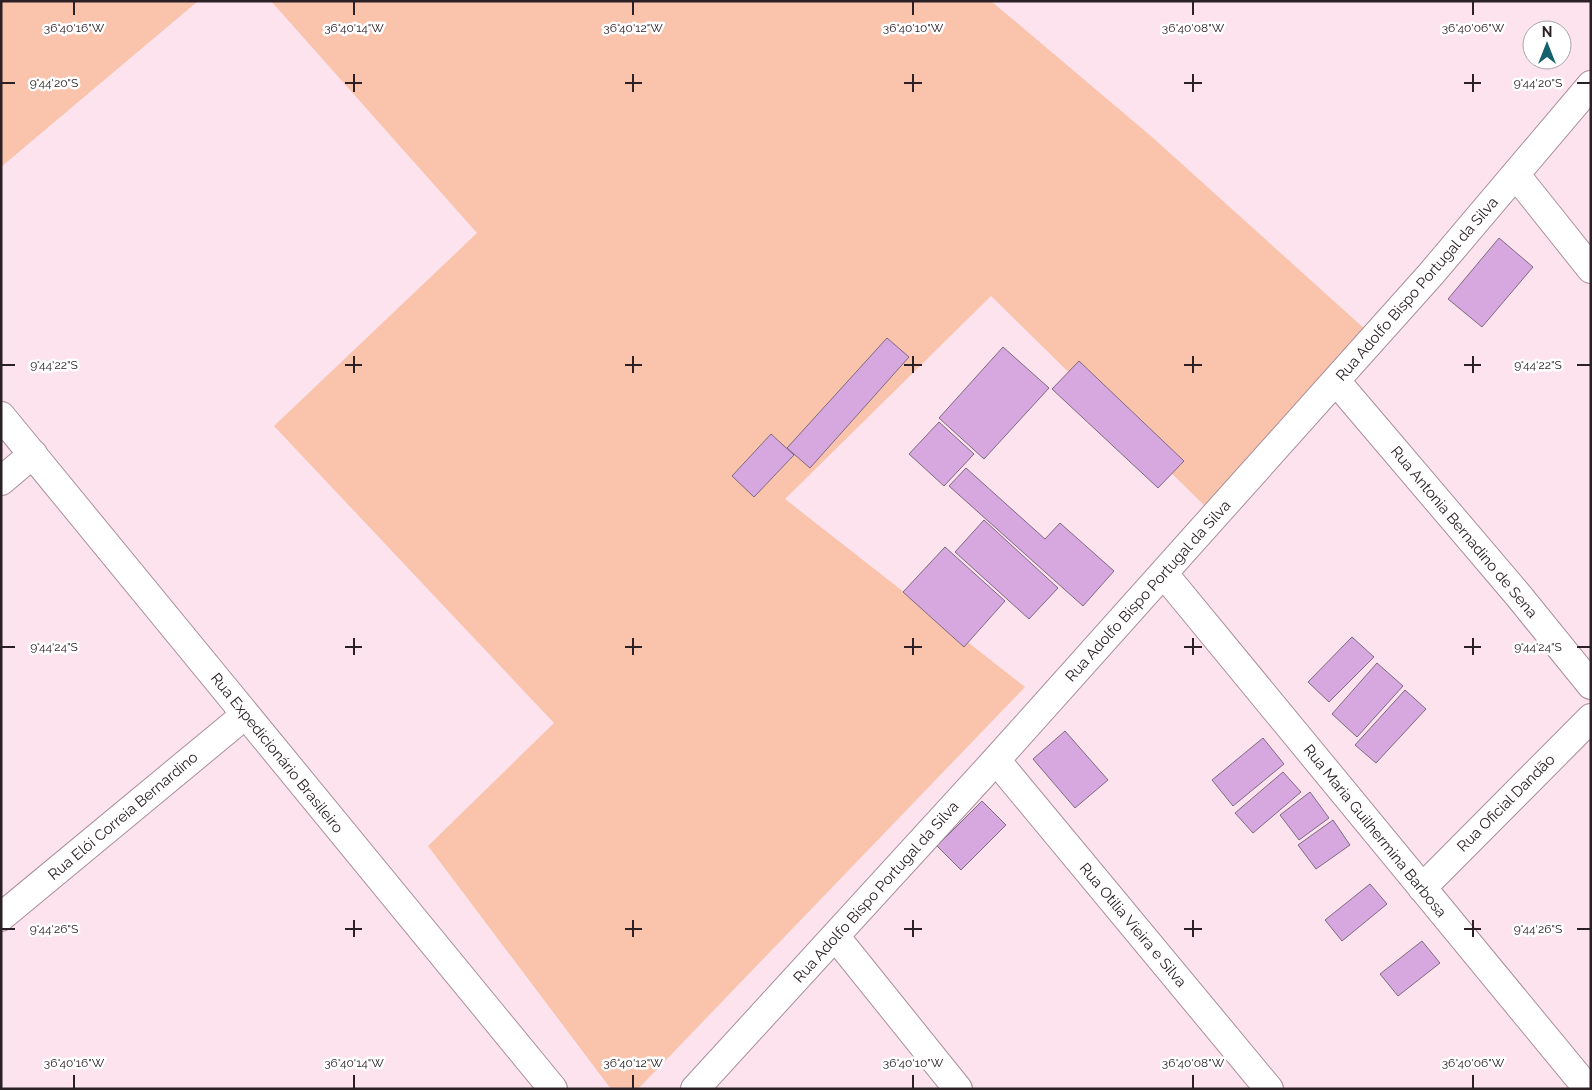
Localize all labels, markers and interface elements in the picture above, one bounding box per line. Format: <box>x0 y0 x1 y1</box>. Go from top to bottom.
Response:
north arrow <box>1522 20 1572 70</box>
text: 36°40'16"W <box>44 21 105 35</box>
text: 36°40'14"W <box>324 21 384 35</box>
text: 36°40'12"W <box>603 21 663 35</box>
text: 36°40'10"W <box>883 21 944 35</box>
text: 36°40'08"W <box>1162 21 1225 35</box>
text: 36°40'06"W <box>1442 21 1505 35</box>
text: N <box>1542 24 1552 40</box>
text: 9°44'20"S <box>30 76 78 90</box>
text: 9°44'20"S <box>1514 76 1562 90</box>
street label: Rua Adolfo Bispo Portugal da Silva <box>1332 193 1502 385</box>
text: 9°44'22"S <box>30 358 78 372</box>
text: 9°44'22"S <box>1514 358 1562 372</box>
street label: Rua Antonia Bernadino de Sena <box>1387 442 1541 622</box>
street label: Rua Adolfo Bispo Portugal da Silva <box>1062 497 1234 685</box>
text: 9°44'24"S <box>30 640 78 654</box>
text: 9°44'24"S <box>1514 640 1562 654</box>
street label: Rua Expedicionário Brasileiro <box>207 669 347 837</box>
street label: Rua Maria Guilhermina Barbosa <box>1300 741 1450 921</box>
street label: Rua Elói Correia Bernardino <box>45 748 202 884</box>
street label: Rua Oficial Dandão <box>1453 750 1559 856</box>
street label: Rua Adolfo Bispo Portugal da Silva <box>790 798 962 986</box>
street label: Rua Otilia Vieira e Silva <box>1076 859 1190 991</box>
text: 9°44'26"S <box>30 922 78 936</box>
text: 9°44'26"S <box>1514 922 1562 936</box>
text: 36°40'16"W <box>44 1056 105 1070</box>
text: 36°40'14"W <box>324 1056 384 1070</box>
text: 36°40'12"W <box>603 1056 663 1070</box>
text: 36°40'10"W <box>883 1056 944 1070</box>
text: 36°40'08"W <box>1162 1056 1225 1070</box>
text: 36°40'06"W <box>1442 1056 1505 1070</box>

